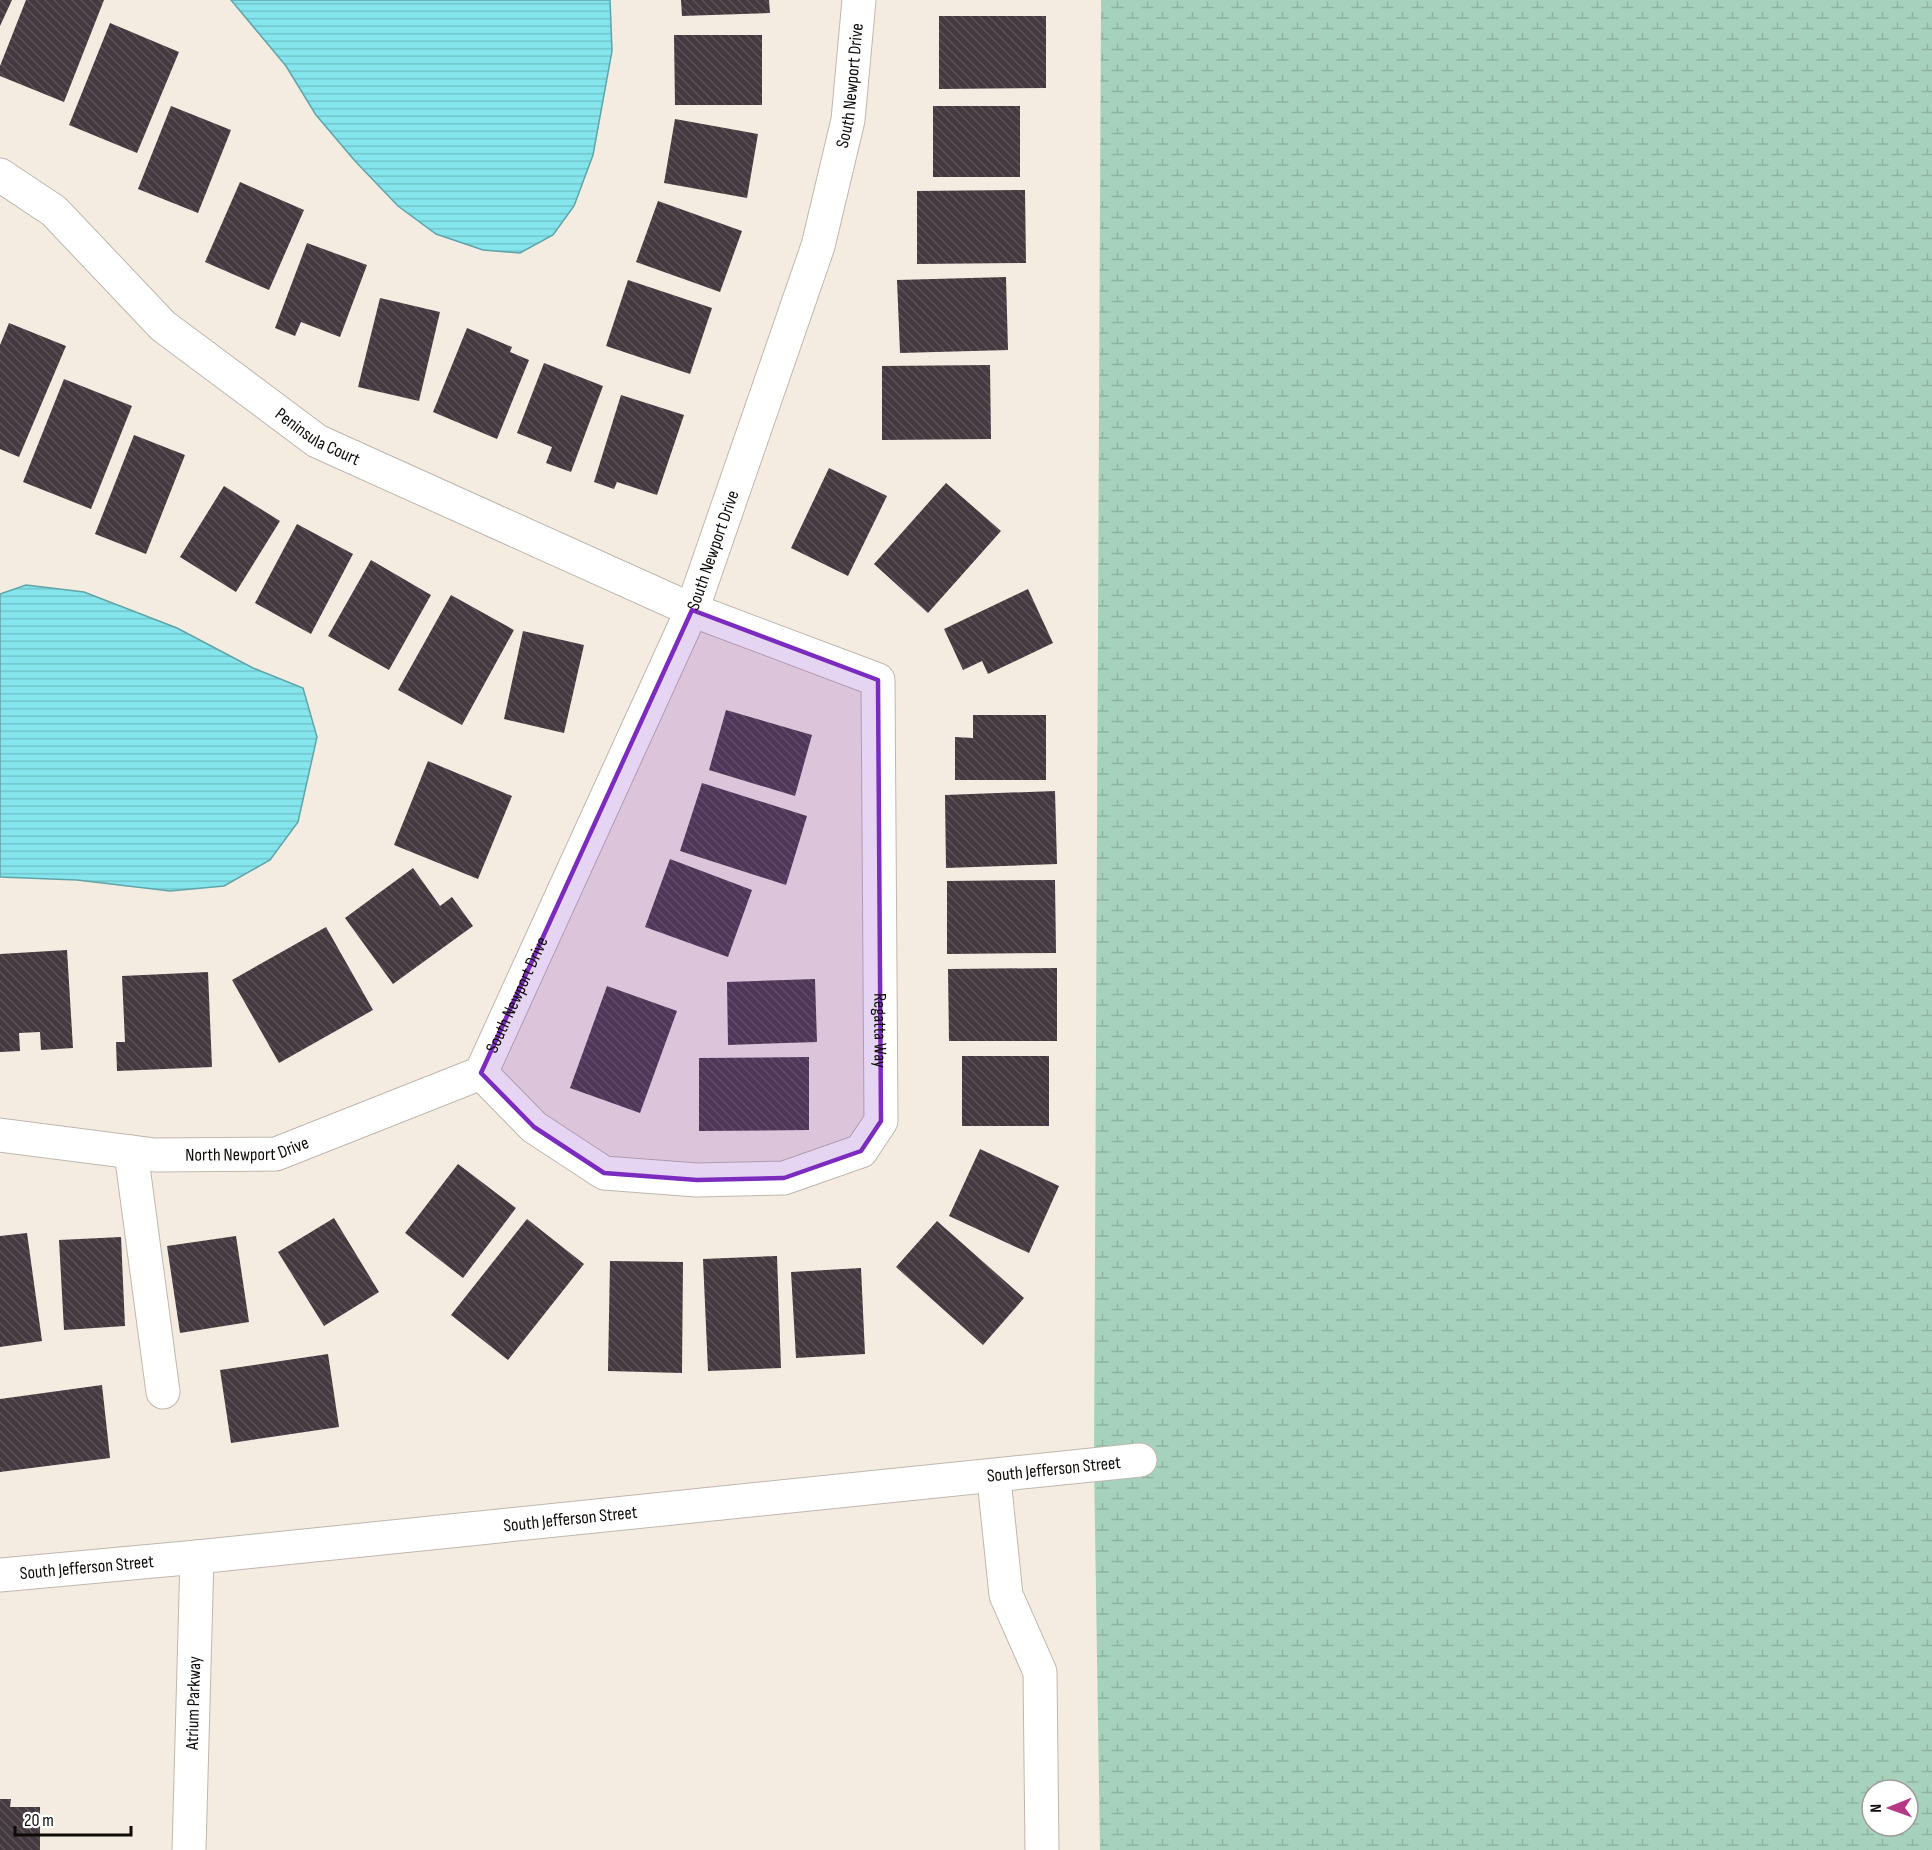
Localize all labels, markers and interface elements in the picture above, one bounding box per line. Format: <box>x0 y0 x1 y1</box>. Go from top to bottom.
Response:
street label: South Newport Drive <box>831 22 867 150</box>
street label: Peninsula Court <box>271 403 364 470</box>
street label: South Newport Drive <box>682 488 743 613</box>
street label: South Newport Drive <box>481 933 552 1056</box>
street label: Regatta Way <box>870 993 891 1068</box>
street label: North Newport Drive <box>185 1132 312 1165</box>
street label: South Jefferson Street <box>986 1452 1122 1486</box>
street label: South Jefferson Street <box>502 1501 639 1536</box>
street label: South Jefferson Street <box>19 1550 155 1584</box>
street label: Atrium Parkway <box>181 1656 205 1751</box>
north arrow <box>1860 1778 1920 1838</box>
scale bar <box>15 1799 130 1837</box>
text: N <box>1867 1804 1886 1813</box>
text: 20 m <box>24 1810 54 1831</box>

